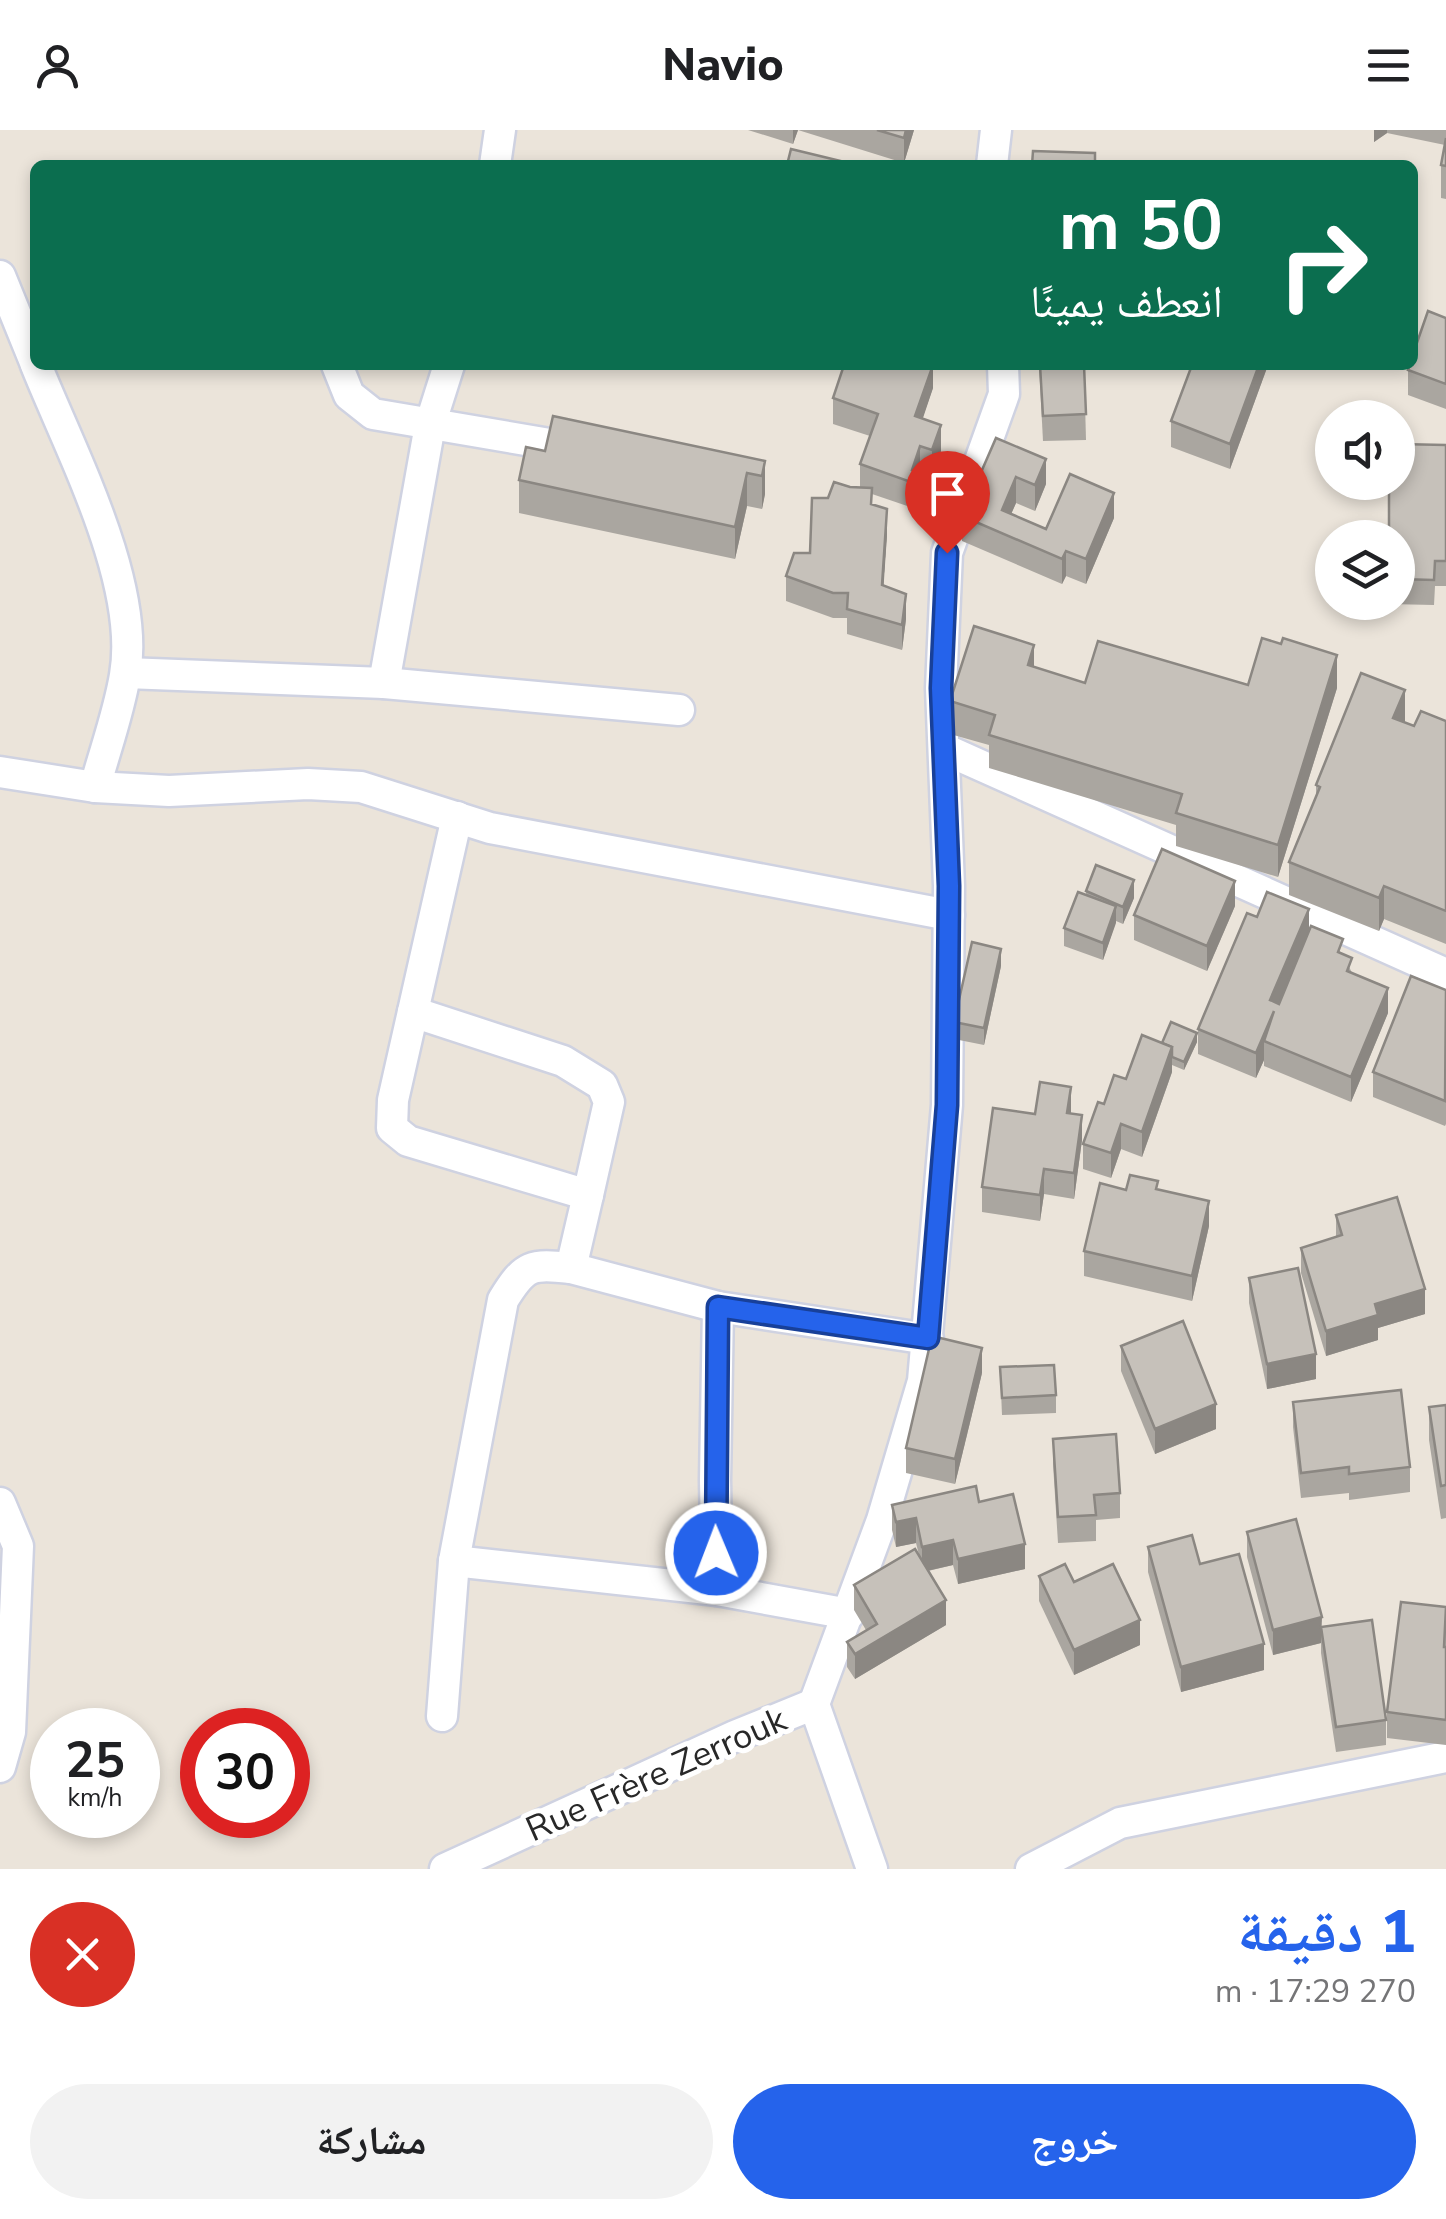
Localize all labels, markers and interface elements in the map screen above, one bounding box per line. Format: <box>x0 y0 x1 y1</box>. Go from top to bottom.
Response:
text: Navio <box>662 35 784 96</box>
icon: person <box>30 38 85 93</box>
icon: menu <box>1361 38 1416 93</box>
text: 50 m <box>1059 178 1223 274</box>
icon: right <box>1258 200 1388 330</box>
text: انعطف يمينًا <box>1030 272 1223 333</box>
map controls <box>1315 400 1415 620</box>
button: sound <box>1315 400 1415 500</box>
pin <box>905 451 990 554</box>
icon: arrive <box>920 466 975 521</box>
button: layers <box>1315 520 1415 620</box>
position arrow <box>664 1501 768 1605</box>
street label: Rue Frère Zerrouk <box>519 1696 794 1853</box>
speed limit sign: 30 <box>180 1708 310 1838</box>
text: 25 <box>65 1726 125 1795</box>
text: km/h <box>67 1781 123 1815</box>
text: 1 دقيقة <box>1237 1891 1416 1973</box>
button: close <box>30 1902 135 2007</box>
text: 270 m · 17:29 <box>1215 1970 1416 2013</box>
button: مشاركة <box>30 2084 713 2199</box>
button: خروج <box>733 2084 1416 2199</box>

